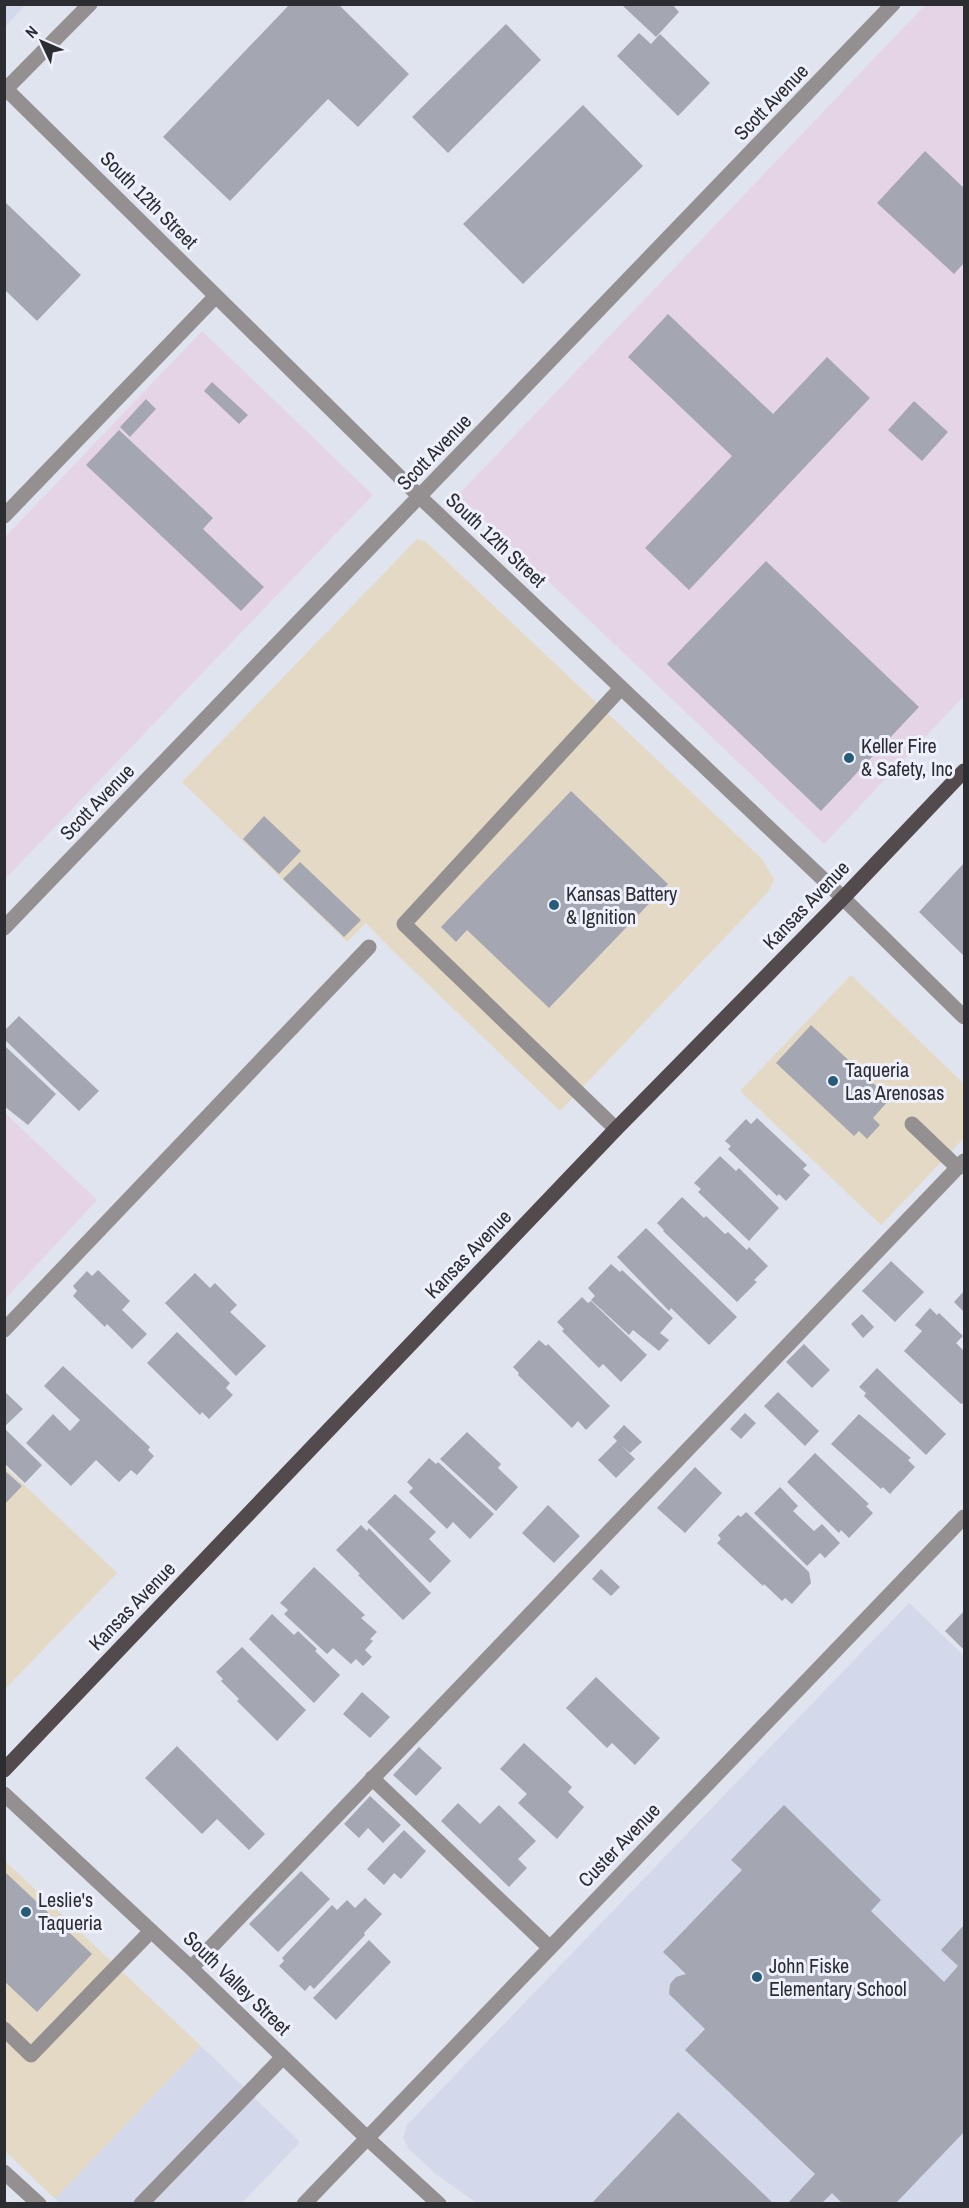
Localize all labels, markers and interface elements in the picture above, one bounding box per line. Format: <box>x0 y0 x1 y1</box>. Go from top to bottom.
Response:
north arrow <box>12 12 72 72</box>
text: N <box>20 21 42 43</box>
street label: Scott Avenue <box>727 58 814 146</box>
street label: South 12th Street <box>95 145 204 255</box>
street label: Scott Avenue <box>390 408 477 496</box>
street label: South 12th Street <box>440 486 553 593</box>
place label: Keller Fire & Safety, Inc <box>861 732 953 782</box>
marker: Keller Fire & Safety, Inc <box>842 751 856 765</box>
street label: Scott Avenue <box>53 758 140 846</box>
street label: Kansas Avenue <box>756 854 855 955</box>
place label: Kansas Battery & Ignition <box>566 880 678 930</box>
marker: Kansas Battery & Ignition <box>547 898 561 912</box>
place label: Taqueria Las Arenosas <box>845 1056 944 1106</box>
marker: Taqueria Las Arenosas <box>826 1074 840 1088</box>
street label: Kansas Avenue <box>418 1203 517 1304</box>
street label: Kansas Avenue <box>82 1555 181 1656</box>
street label: Custer Avenue <box>572 1797 666 1893</box>
place label: Leslie's Taqueria <box>38 1886 102 1936</box>
marker: Leslie's Taqueria <box>19 1905 33 1919</box>
street label: South Valley Street <box>178 1925 297 2041</box>
place label: John Fiske Elementary School <box>769 1952 907 2002</box>
marker: John Fiske Elementary School <box>750 1970 764 1984</box>

